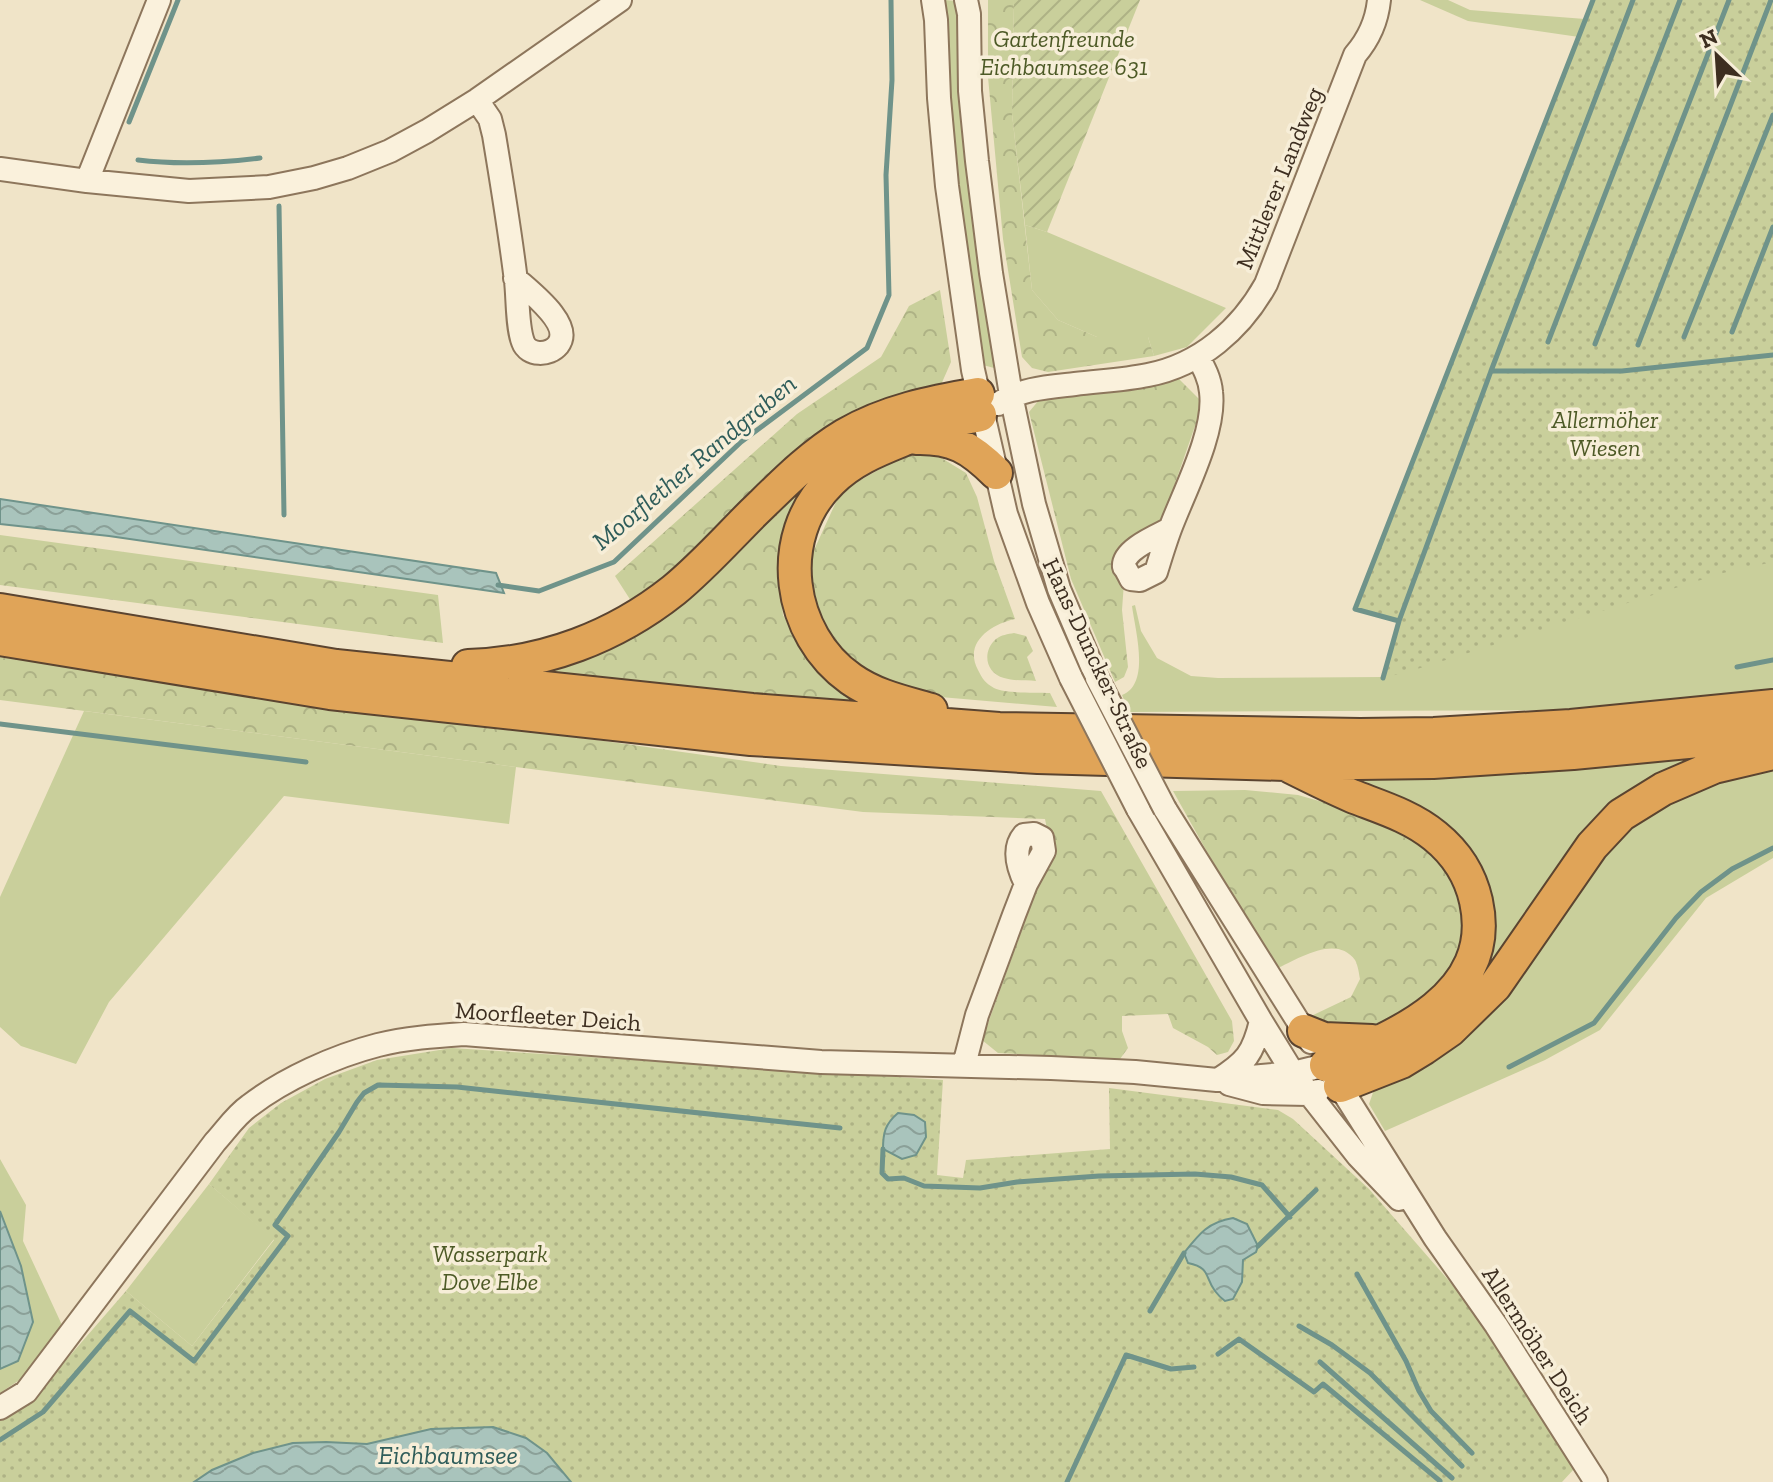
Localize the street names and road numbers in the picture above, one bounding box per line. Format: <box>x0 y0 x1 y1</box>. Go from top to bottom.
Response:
street label: Mittlerer Landweg <box>1229 83 1329 273</box>
street label: Hans-Duncker-Straße <box>1037 553 1159 773</box>
street label: Moorfleeter Deich <box>454 995 642 1037</box>
street label: Allermöher Deich <box>1476 1261 1600 1430</box>

